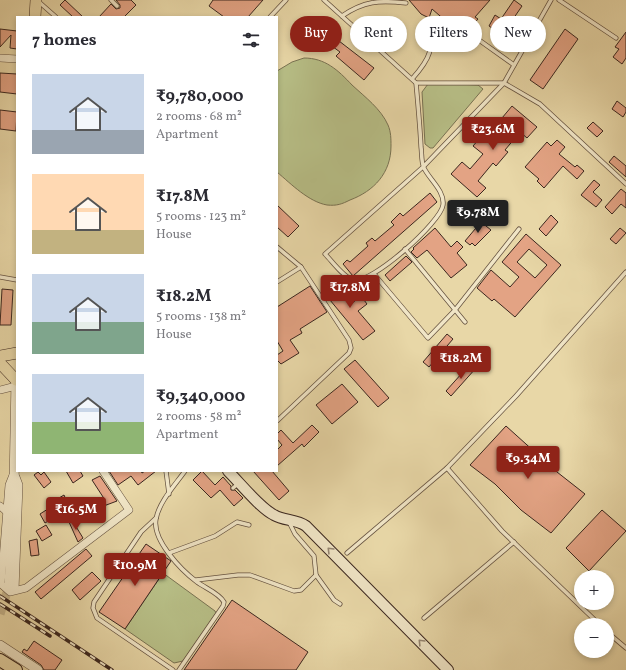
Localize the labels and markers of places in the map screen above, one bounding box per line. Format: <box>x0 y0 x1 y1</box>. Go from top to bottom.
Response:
pin: ₹23.6M <box>460 117 526 151</box>
pin: ₹9.78M <box>445 200 511 234</box>
pin: ₹17.8M <box>317 275 383 309</box>
pin: ₹18.2M <box>428 346 494 380</box>
pin: ₹9.34M <box>495 446 561 480</box>
pin: ₹16.5M <box>43 497 109 531</box>
pin: ₹10.9M <box>102 553 168 587</box>

